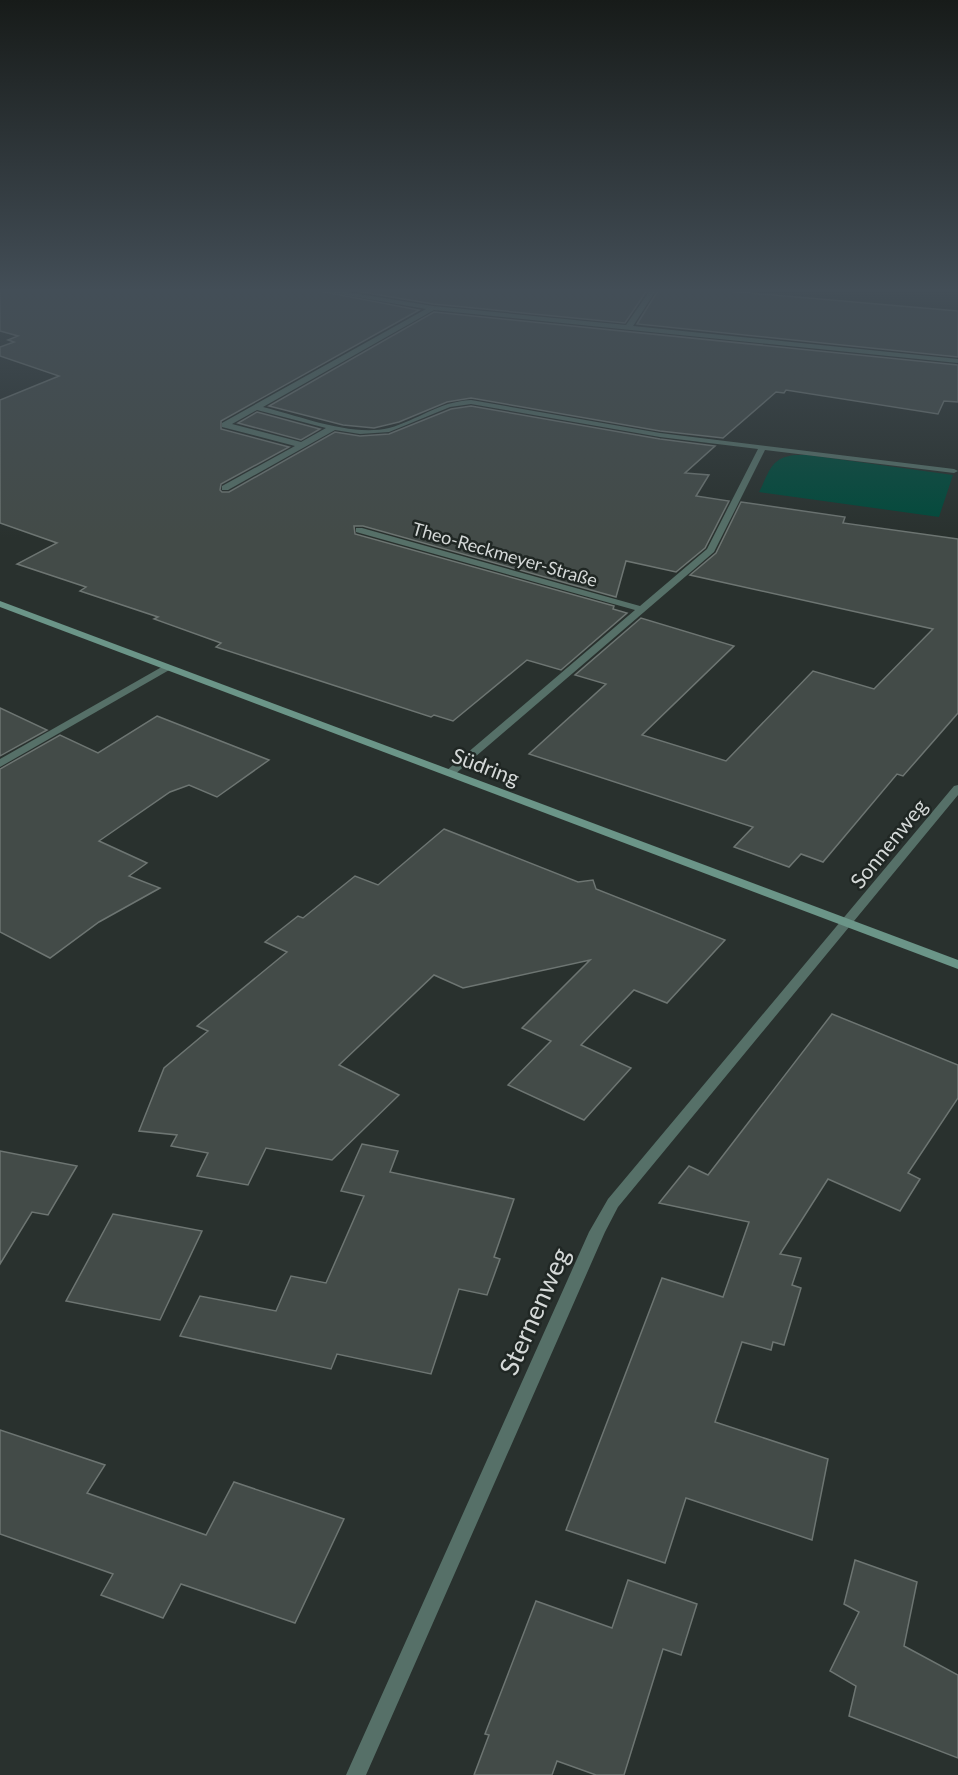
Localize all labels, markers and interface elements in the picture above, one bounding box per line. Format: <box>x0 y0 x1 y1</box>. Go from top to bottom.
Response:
street label: Theo-Reckmeyer-Straße <box>410 517 600 591</box>
street label: Südring <box>449 742 523 790</box>
street label: Sonnenweg <box>844 793 932 893</box>
street label: Sternenweg <box>492 1242 576 1380</box>

